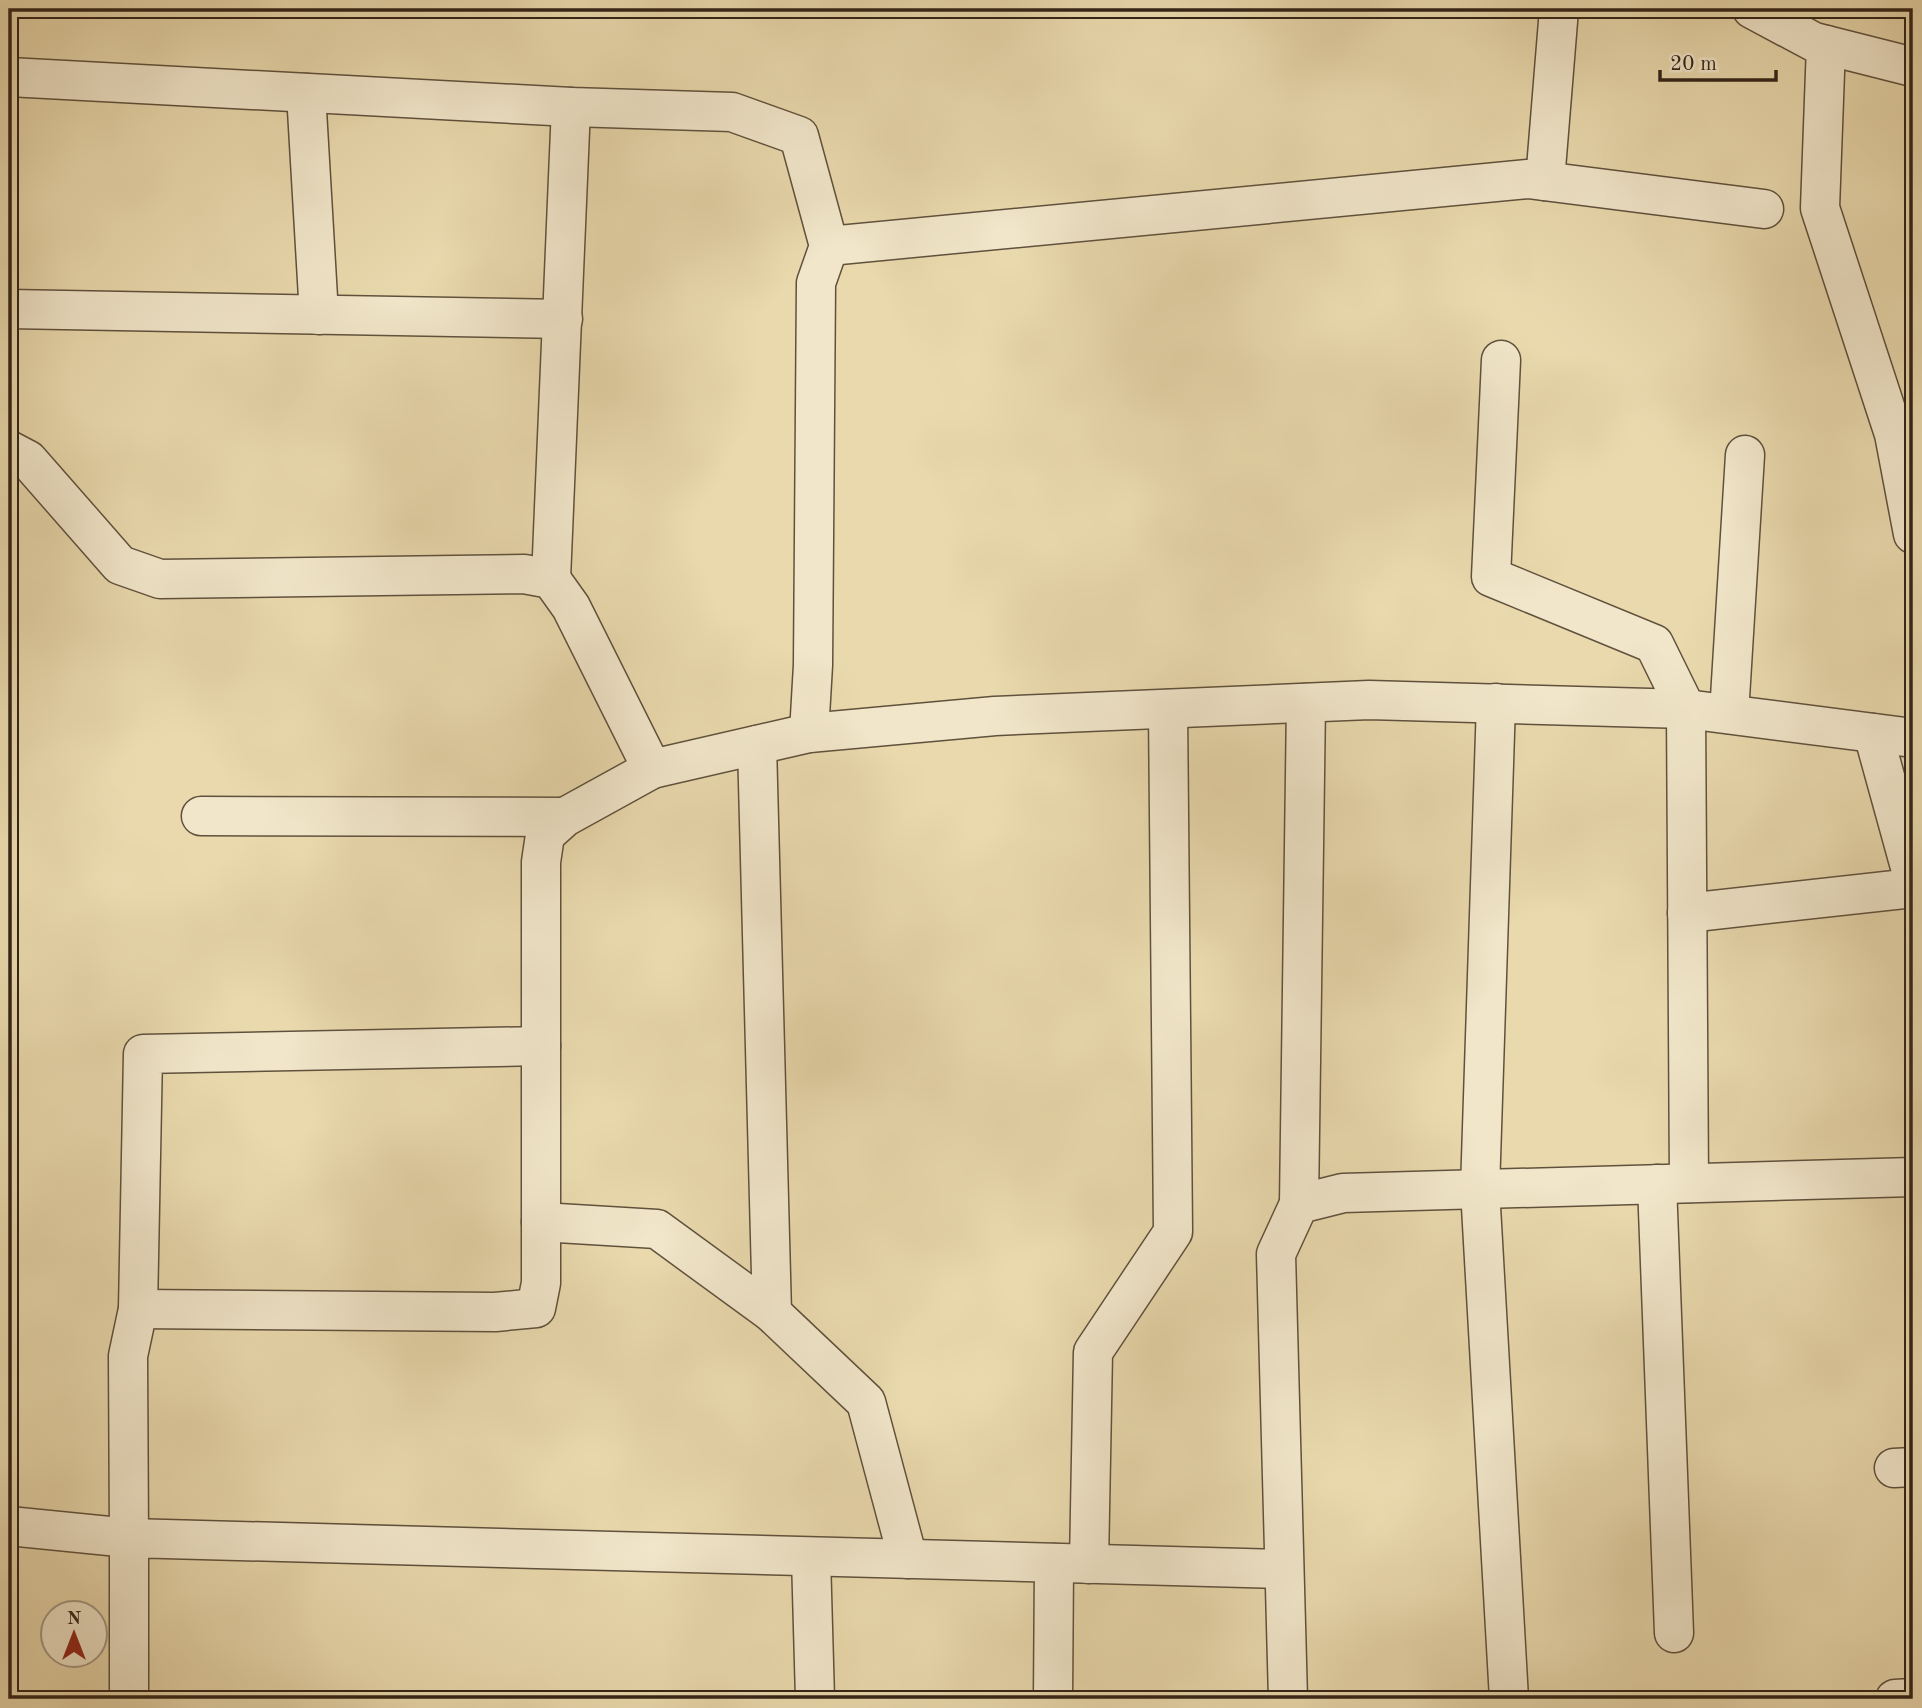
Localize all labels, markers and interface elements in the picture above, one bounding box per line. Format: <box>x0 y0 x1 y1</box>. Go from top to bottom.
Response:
scale bar <box>1660 38 1775 82</box>
text: 20 m <box>1670 54 1717 75</box>
north arrow <box>38 1600 108 1670</box>
text: N <box>67 1610 82 1629</box>

